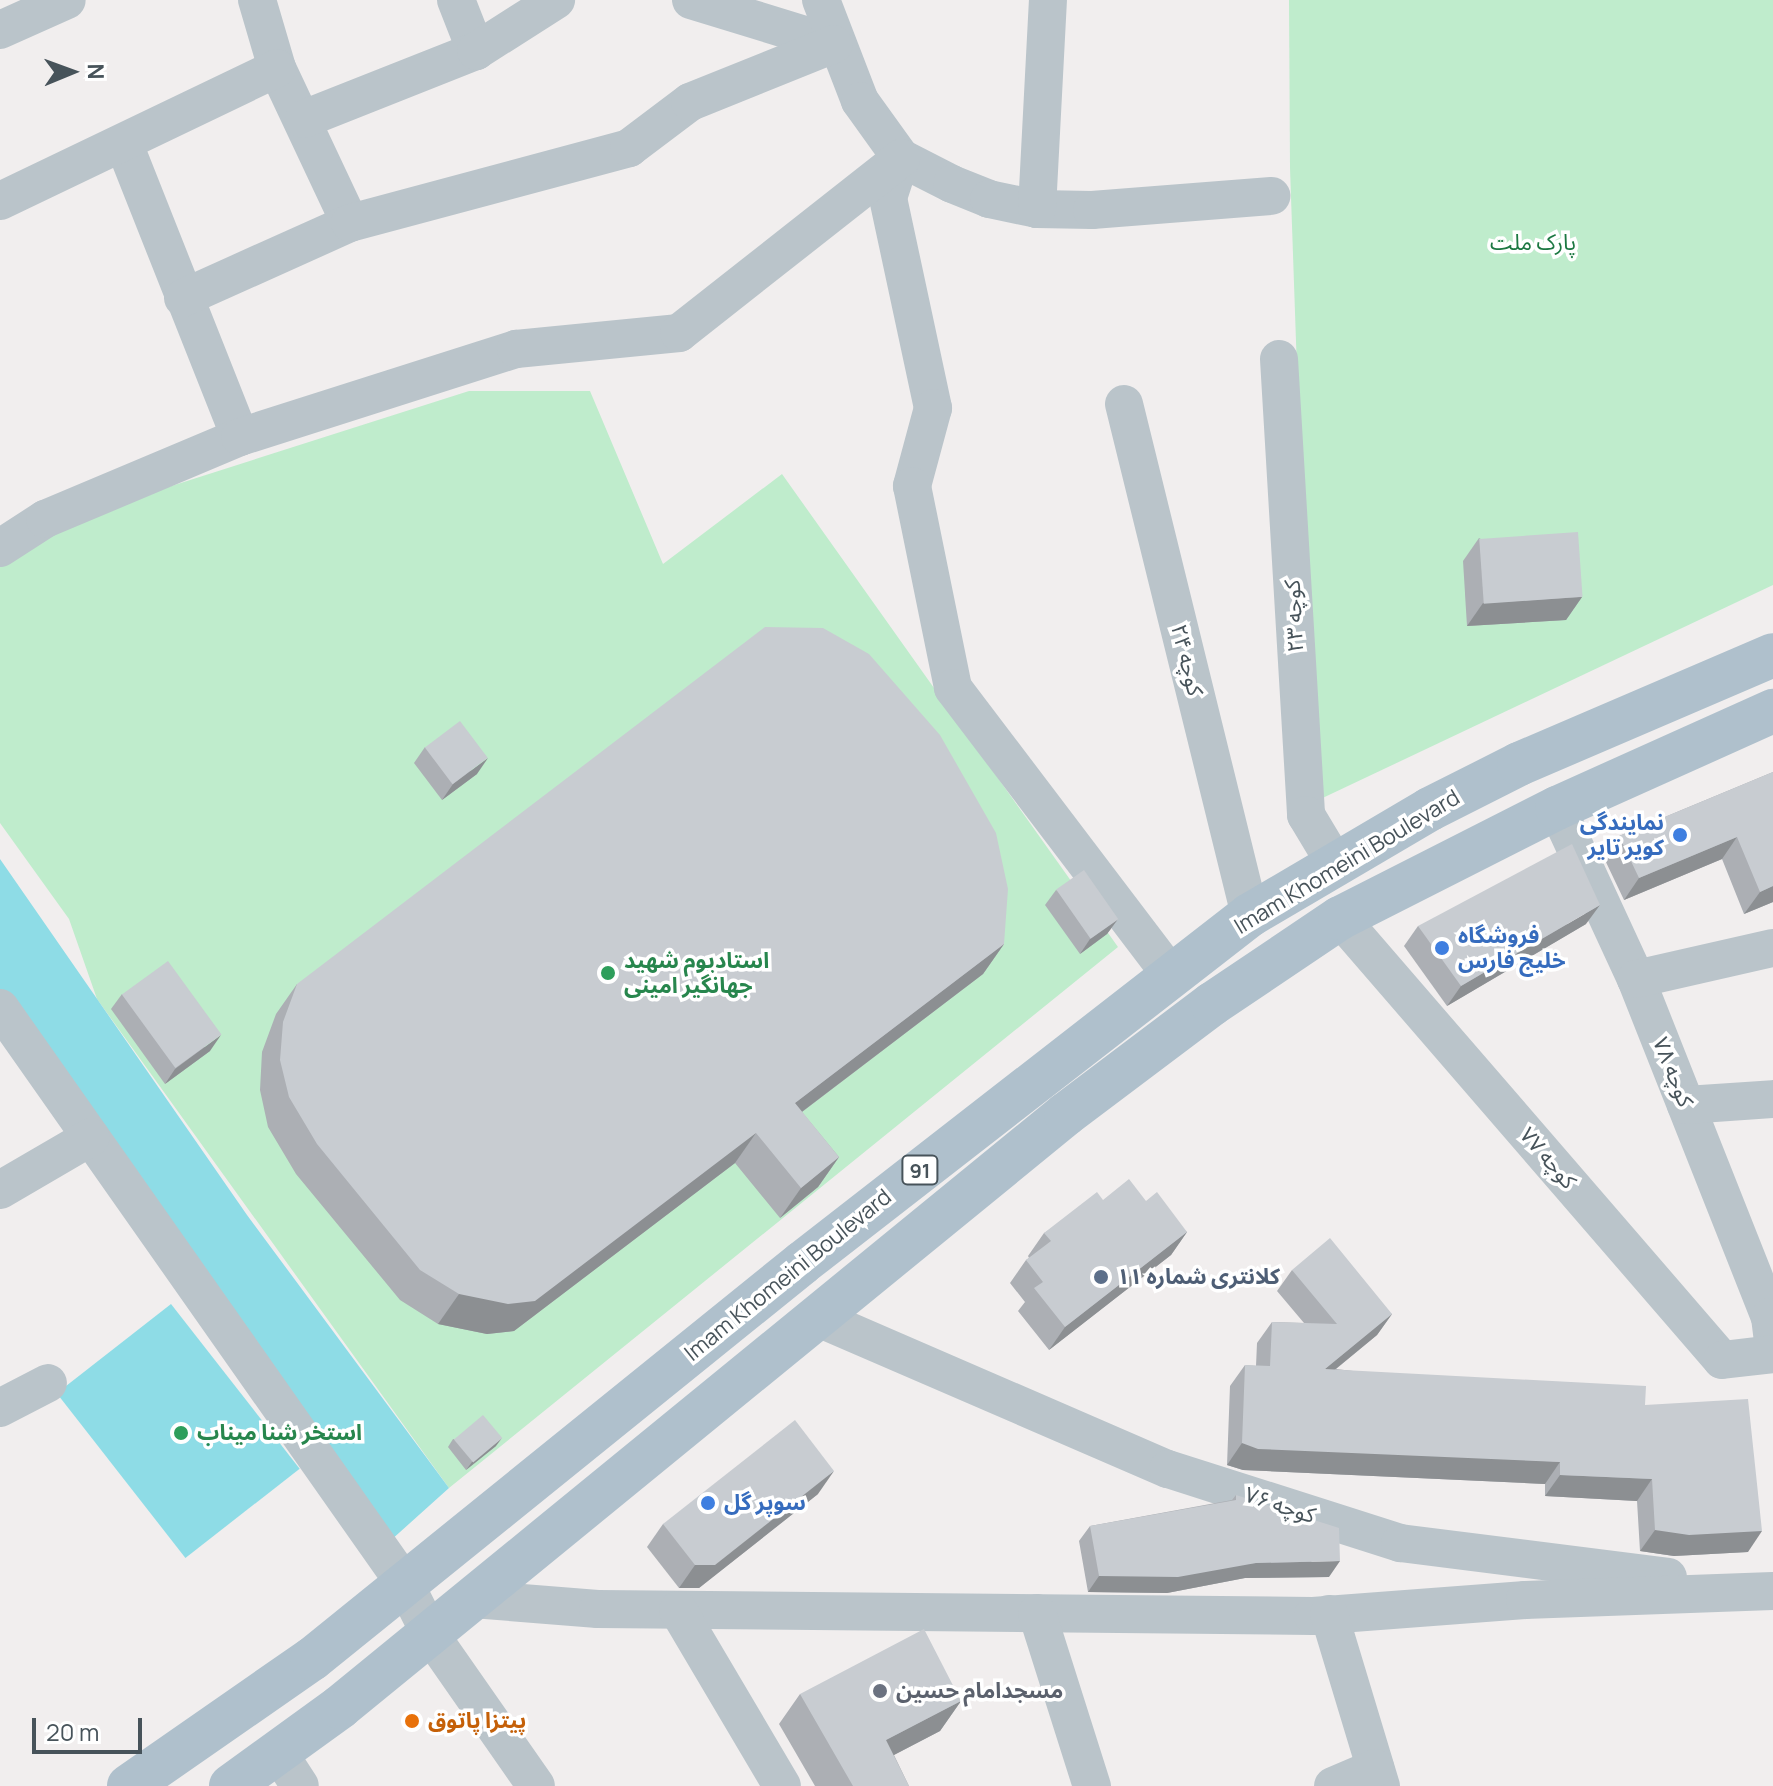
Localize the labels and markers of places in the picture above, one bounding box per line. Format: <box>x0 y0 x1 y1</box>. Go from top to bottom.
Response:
place label: نمایندگی کویر تایر <box>1580 809 1664 860</box>
marker: نمایندگی کویر تایر <box>1671 826 1689 844</box>
place label: فروشگاه خلیج فارس <box>1458 922 1566 974</box>
marker: فروشگاه خلیج فارس <box>1433 939 1451 957</box>
place label: استادیوم شهید جهانگیر امینی <box>624 947 769 998</box>
marker: استادیوم شهید جهانگیر امینی <box>599 964 617 982</box>
place label: کلانتری شماره ۱۱ <box>1117 1264 1280 1290</box>
marker: کلانتری شماره ۱۱ <box>1092 1268 1110 1286</box>
place label: استخر شنا میناب <box>197 1420 362 1446</box>
marker: استخر شنا میناب <box>172 1424 190 1442</box>
place label: سوپر گل <box>724 1490 806 1516</box>
marker: سوپر گل <box>699 1494 717 1512</box>
place label: مسجدامام حسین <box>896 1678 1063 1704</box>
marker: مسجدامام حسین <box>871 1682 889 1700</box>
place label: پیتزا پاتوق <box>428 1708 526 1734</box>
marker: پیتزا پاتوق <box>403 1712 421 1730</box>

